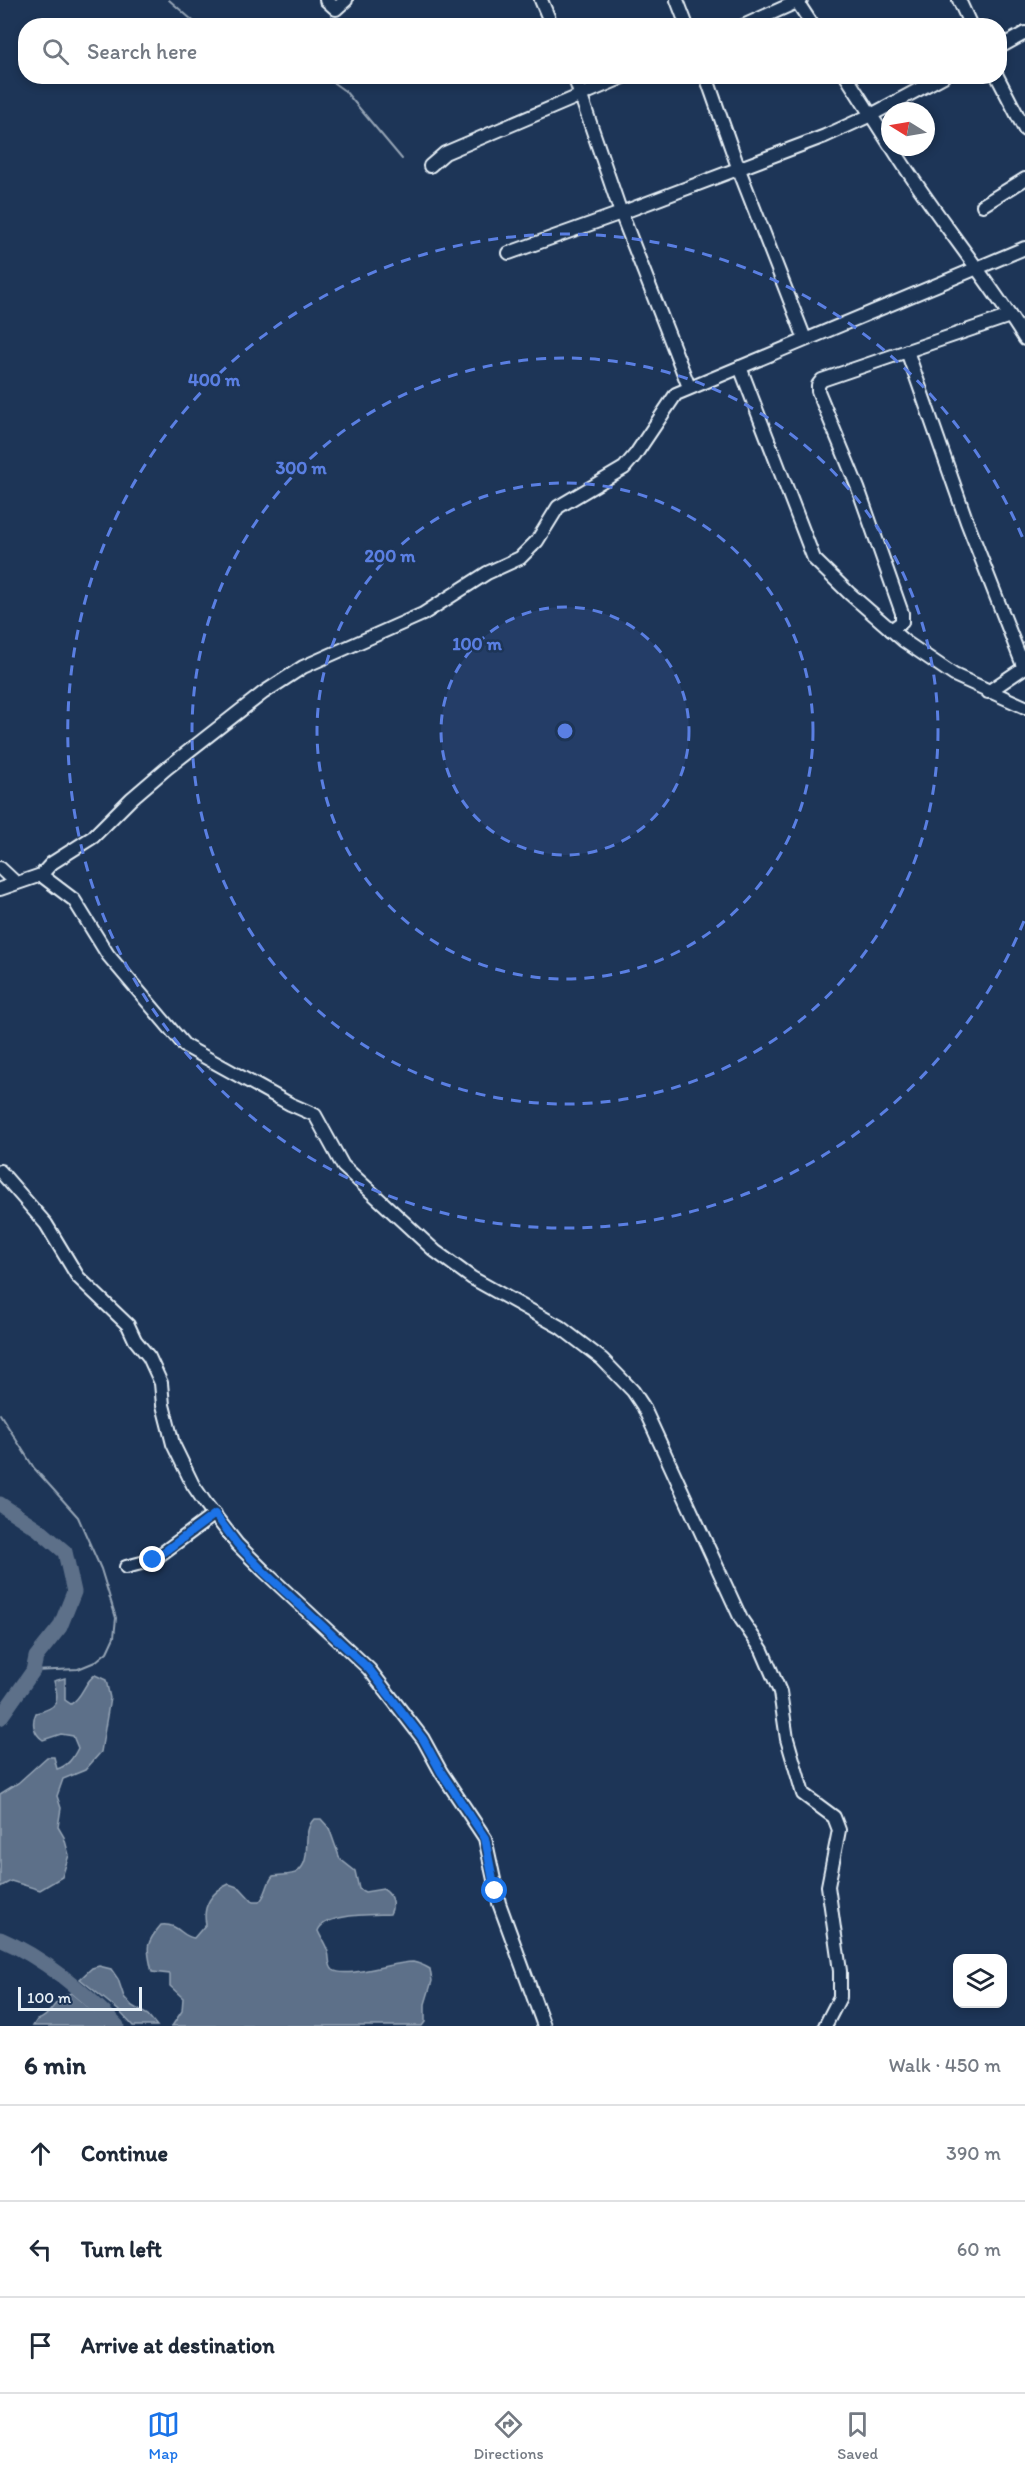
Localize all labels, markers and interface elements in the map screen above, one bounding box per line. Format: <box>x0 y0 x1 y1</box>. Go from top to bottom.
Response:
search box <box>18 18 1007 84</box>
icon: search <box>39 35 72 68</box>
text: Search here <box>87 38 197 65</box>
north arrow <box>881 102 935 156</box>
text: 400 m <box>188 369 241 391</box>
text: 300 m <box>275 457 327 479</box>
text: 200 m <box>365 545 416 567</box>
text: 100 m <box>452 633 503 655</box>
centre of rings <box>555 721 575 741</box>
route end <box>139 1546 165 1572</box>
route start <box>481 1877 507 1903</box>
map controls <box>953 1954 1007 2008</box>
button: layers <box>953 1954 1007 2008</box>
scale bar <box>18 1984 142 2012</box>
text: 100 m <box>27 1988 71 2007</box>
text: 6 min <box>24 2049 86 2081</box>
text: Walk · 450 m <box>888 2053 1001 2077</box>
icon: ahead <box>24 2137 57 2170</box>
text: Continue <box>81 2140 168 2167</box>
text: 390 m <box>946 2141 1001 2165</box>
icon: left <box>24 2233 57 2266</box>
text: Turn left <box>81 2236 162 2263</box>
text: 60 m <box>957 2237 1001 2261</box>
icon: arrive <box>24 2329 57 2362</box>
text: Arrive at destination <box>81 2332 275 2359</box>
tab: Map <box>147 2408 180 2463</box>
tab: Directions <box>473 2408 544 2463</box>
tab: Saved <box>837 2408 878 2463</box>

